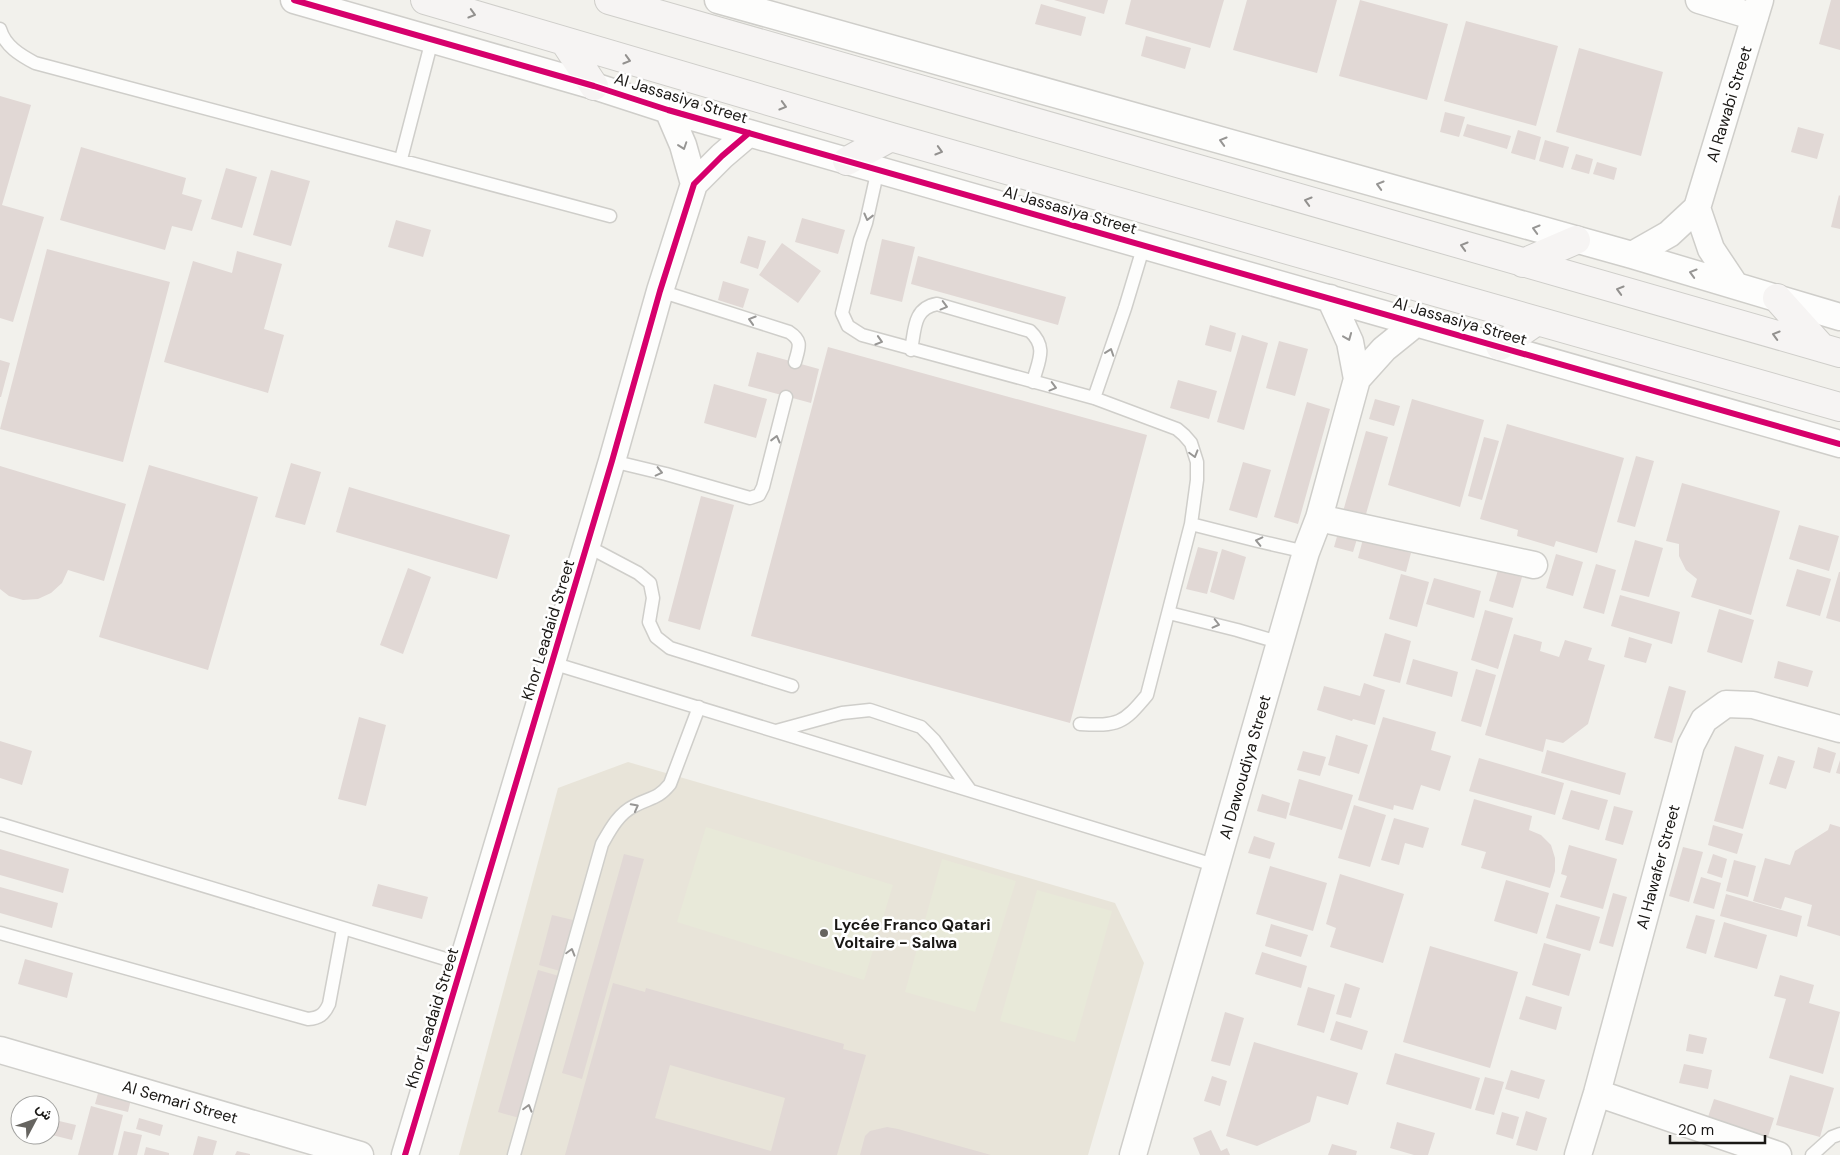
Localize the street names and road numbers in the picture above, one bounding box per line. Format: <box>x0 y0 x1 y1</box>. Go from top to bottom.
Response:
street label: Al Rawabi Street <box>1701 43 1757 165</box>
street label: Al Jassasiya Street <box>612 68 750 128</box>
street label: Al Jassasiya Street <box>1001 181 1139 239</box>
street label: Al Jassasiya Street <box>1391 292 1529 350</box>
street label: Khor Leadaid Street <box>517 557 579 703</box>
street label: Al Dawoudiya Street <box>1214 692 1276 842</box>
street label: Al Hawafer Street <box>1631 802 1685 932</box>
street label: Khor Leadaid Street <box>401 945 463 1091</box>
street label: Al Semari Street <box>120 1075 240 1129</box>

